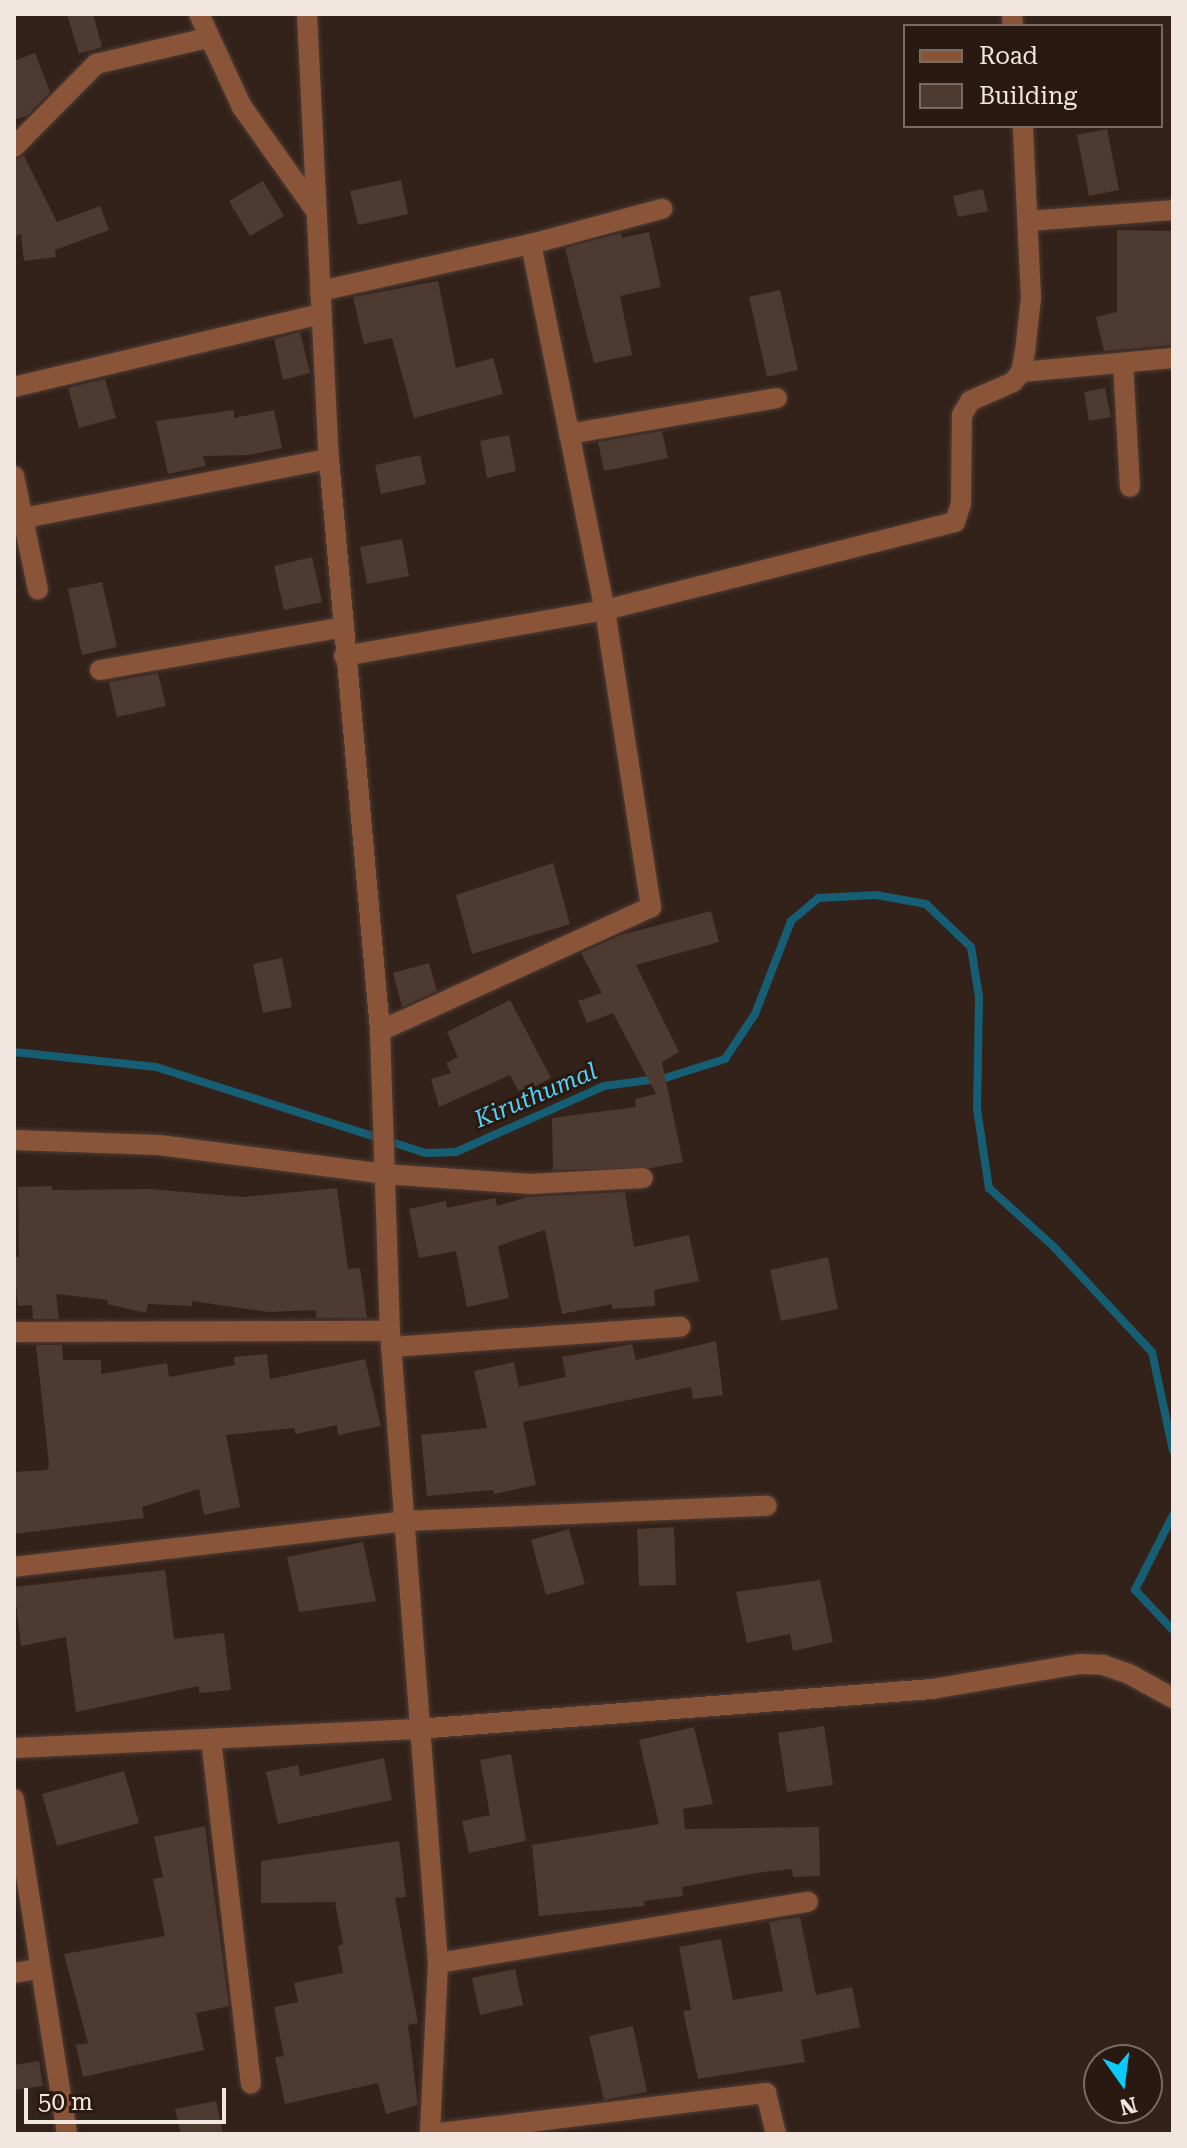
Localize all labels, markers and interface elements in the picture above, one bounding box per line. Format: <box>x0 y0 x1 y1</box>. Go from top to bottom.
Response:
legend <box>903 24 1163 128</box>
text: Road <box>979 42 1038 70</box>
text: Building <box>979 82 1077 110</box>
water label: Kiruthumal <box>470 1057 602 1135</box>
north arrow <box>1083 2044 1163 2124</box>
scale bar <box>28 2072 230 2122</box>
text: 50 m <box>38 2088 93 2116</box>
text: N <box>1117 2092 1140 2120</box>

